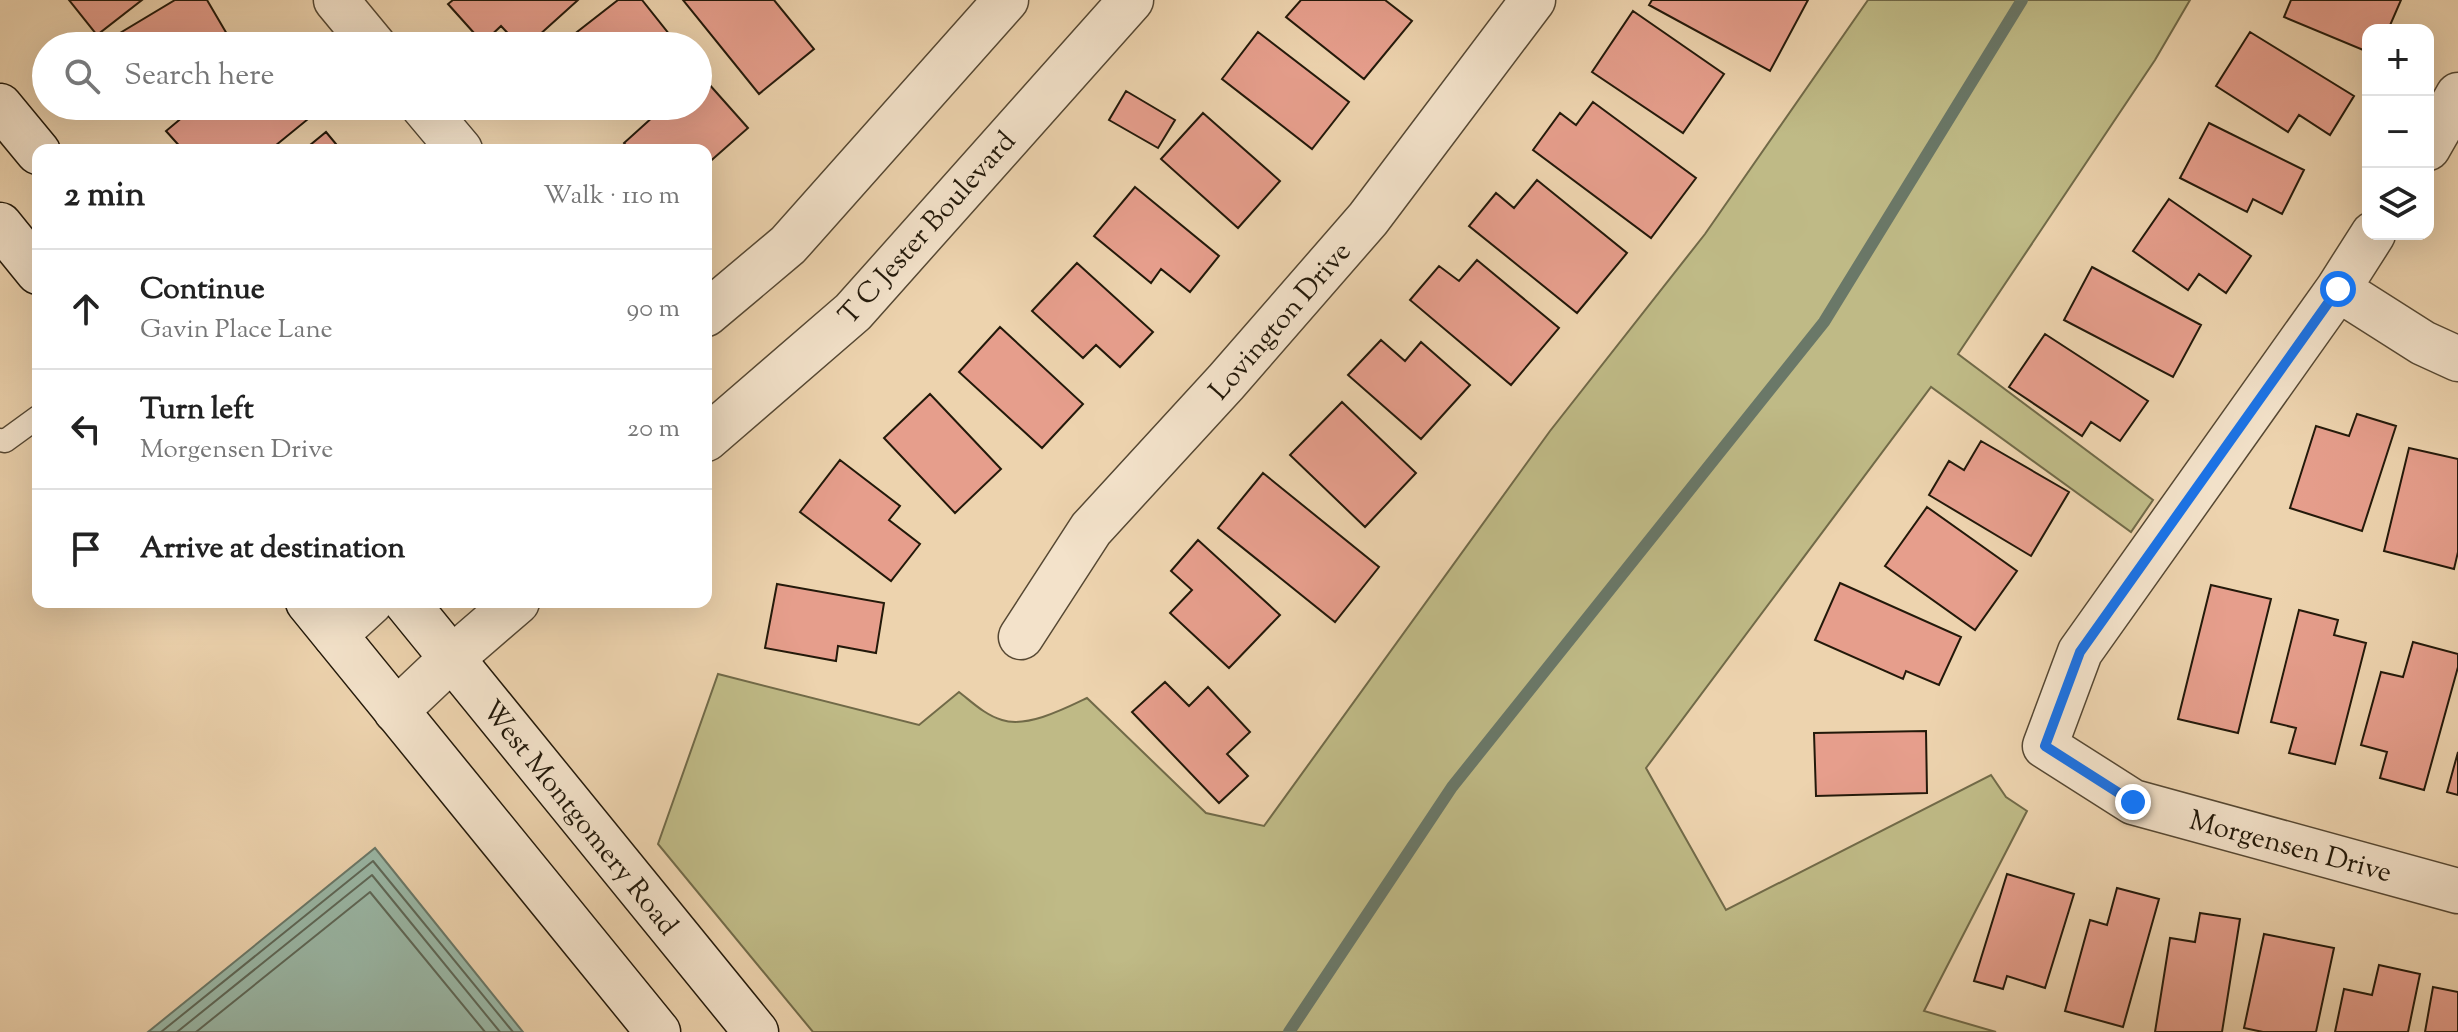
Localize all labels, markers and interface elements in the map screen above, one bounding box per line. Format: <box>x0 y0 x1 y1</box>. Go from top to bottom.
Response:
map controls <box>2362 24 2434 240</box>
button: + <box>2362 24 2434 96</box>
search box <box>32 32 712 120</box>
icon: search <box>60 54 104 98</box>
text: Search here <box>124 55 274 98</box>
button: − <box>2362 96 2434 168</box>
street label: T C Jester Boulevard <box>830 123 1026 335</box>
button: layers <box>2362 168 2434 240</box>
text: 2 min <box>64 172 145 221</box>
text: Walk · 110 m <box>543 178 680 215</box>
street label: Lovington Drive <box>1201 234 1362 410</box>
text: Continue <box>140 269 265 312</box>
route start <box>2320 271 2356 307</box>
icon: ahead <box>64 287 108 331</box>
text: 90 m <box>627 291 680 328</box>
text: Gavin Place Lane <box>140 312 333 349</box>
text: Turn left <box>140 389 254 432</box>
icon: left <box>64 407 108 451</box>
text: 20 m <box>627 411 680 448</box>
text: Morgensen Drive <box>140 432 333 469</box>
icon: arrive <box>64 527 108 571</box>
text: Arrive at destination <box>140 528 405 571</box>
street label: West Montgomery Road <box>471 693 686 945</box>
route end <box>2115 784 2151 820</box>
street label: Morgensen Drive <box>2185 802 2396 894</box>

